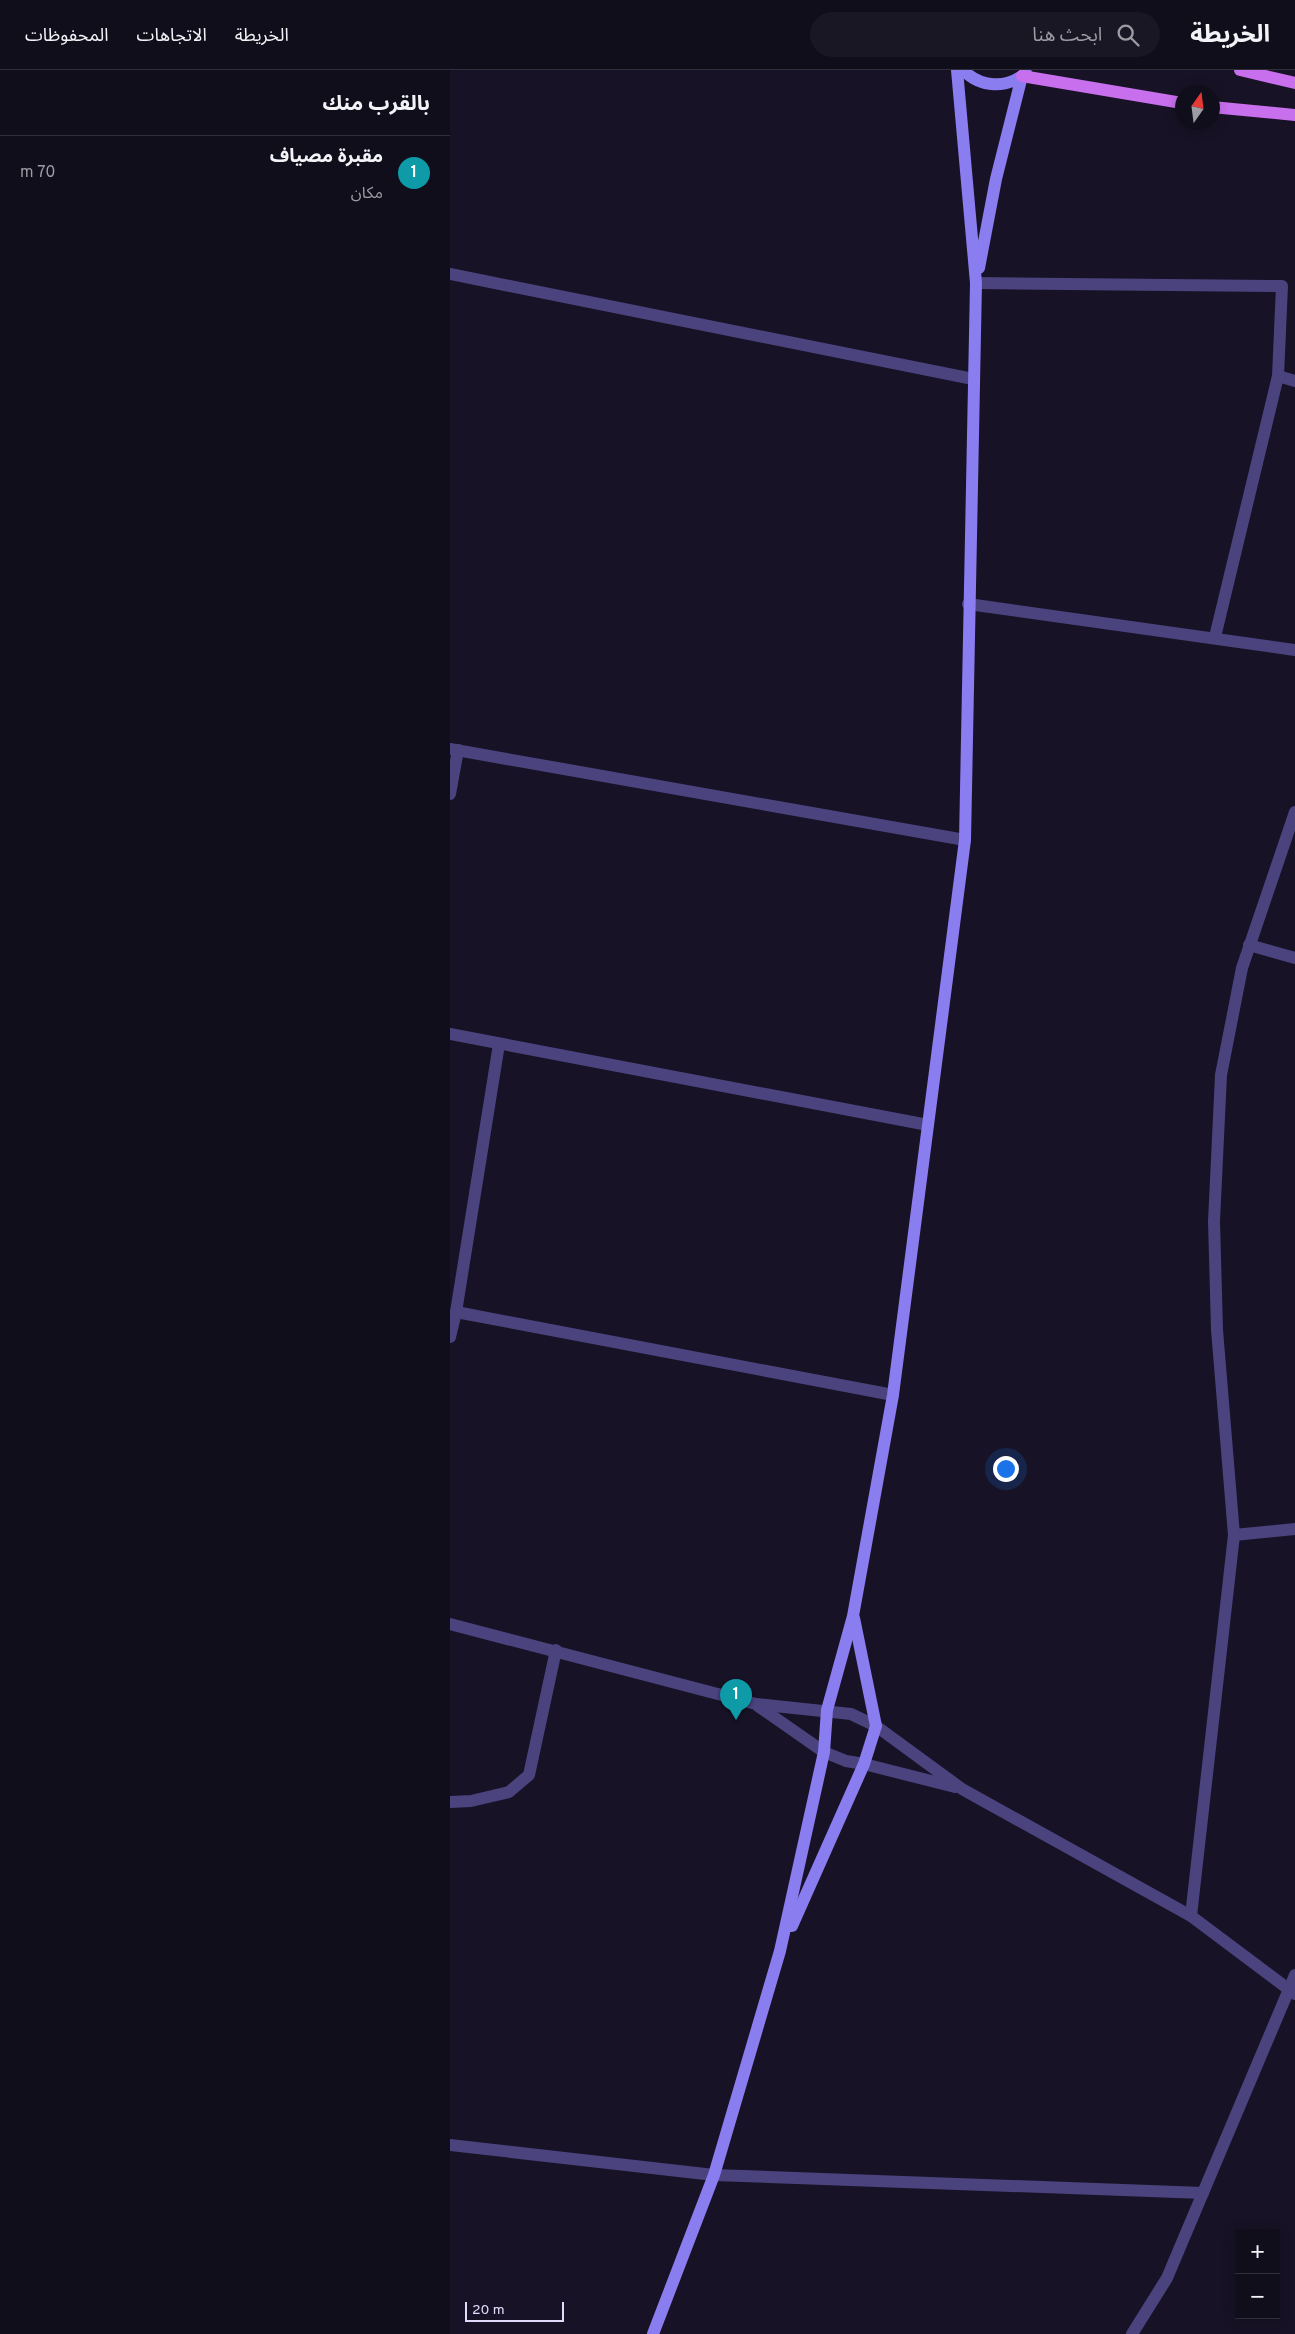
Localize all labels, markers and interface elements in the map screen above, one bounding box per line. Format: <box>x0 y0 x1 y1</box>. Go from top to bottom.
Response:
search box <box>810 12 1160 57</box>
icon: search <box>1114 21 1142 49</box>
text: الخريطة <box>1190 21 1270 51</box>
text: ابحث هنا <box>1032 24 1102 48</box>
text: المحفوظات <box>25 25 109 48</box>
text: الاتجاهات <box>137 25 207 48</box>
text: الخريطة <box>235 25 289 48</box>
north arrow <box>1175 85 1220 130</box>
text: بالقرب منك <box>322 91 430 118</box>
text: مقبرة مصياف <box>270 145 383 169</box>
text: 70 m <box>20 163 55 183</box>
text: 1 <box>411 163 417 183</box>
text: مكان <box>351 184 383 204</box>
your location <box>993 1456 1019 1482</box>
pin: 1 <box>720 1679 752 1720</box>
map controls <box>1235 2229 1280 2319</box>
button: + <box>1235 2229 1280 2274</box>
button: − <box>1235 2274 1280 2319</box>
scale bar <box>465 2299 564 2322</box>
text: 20 m <box>472 2302 505 2319</box>

